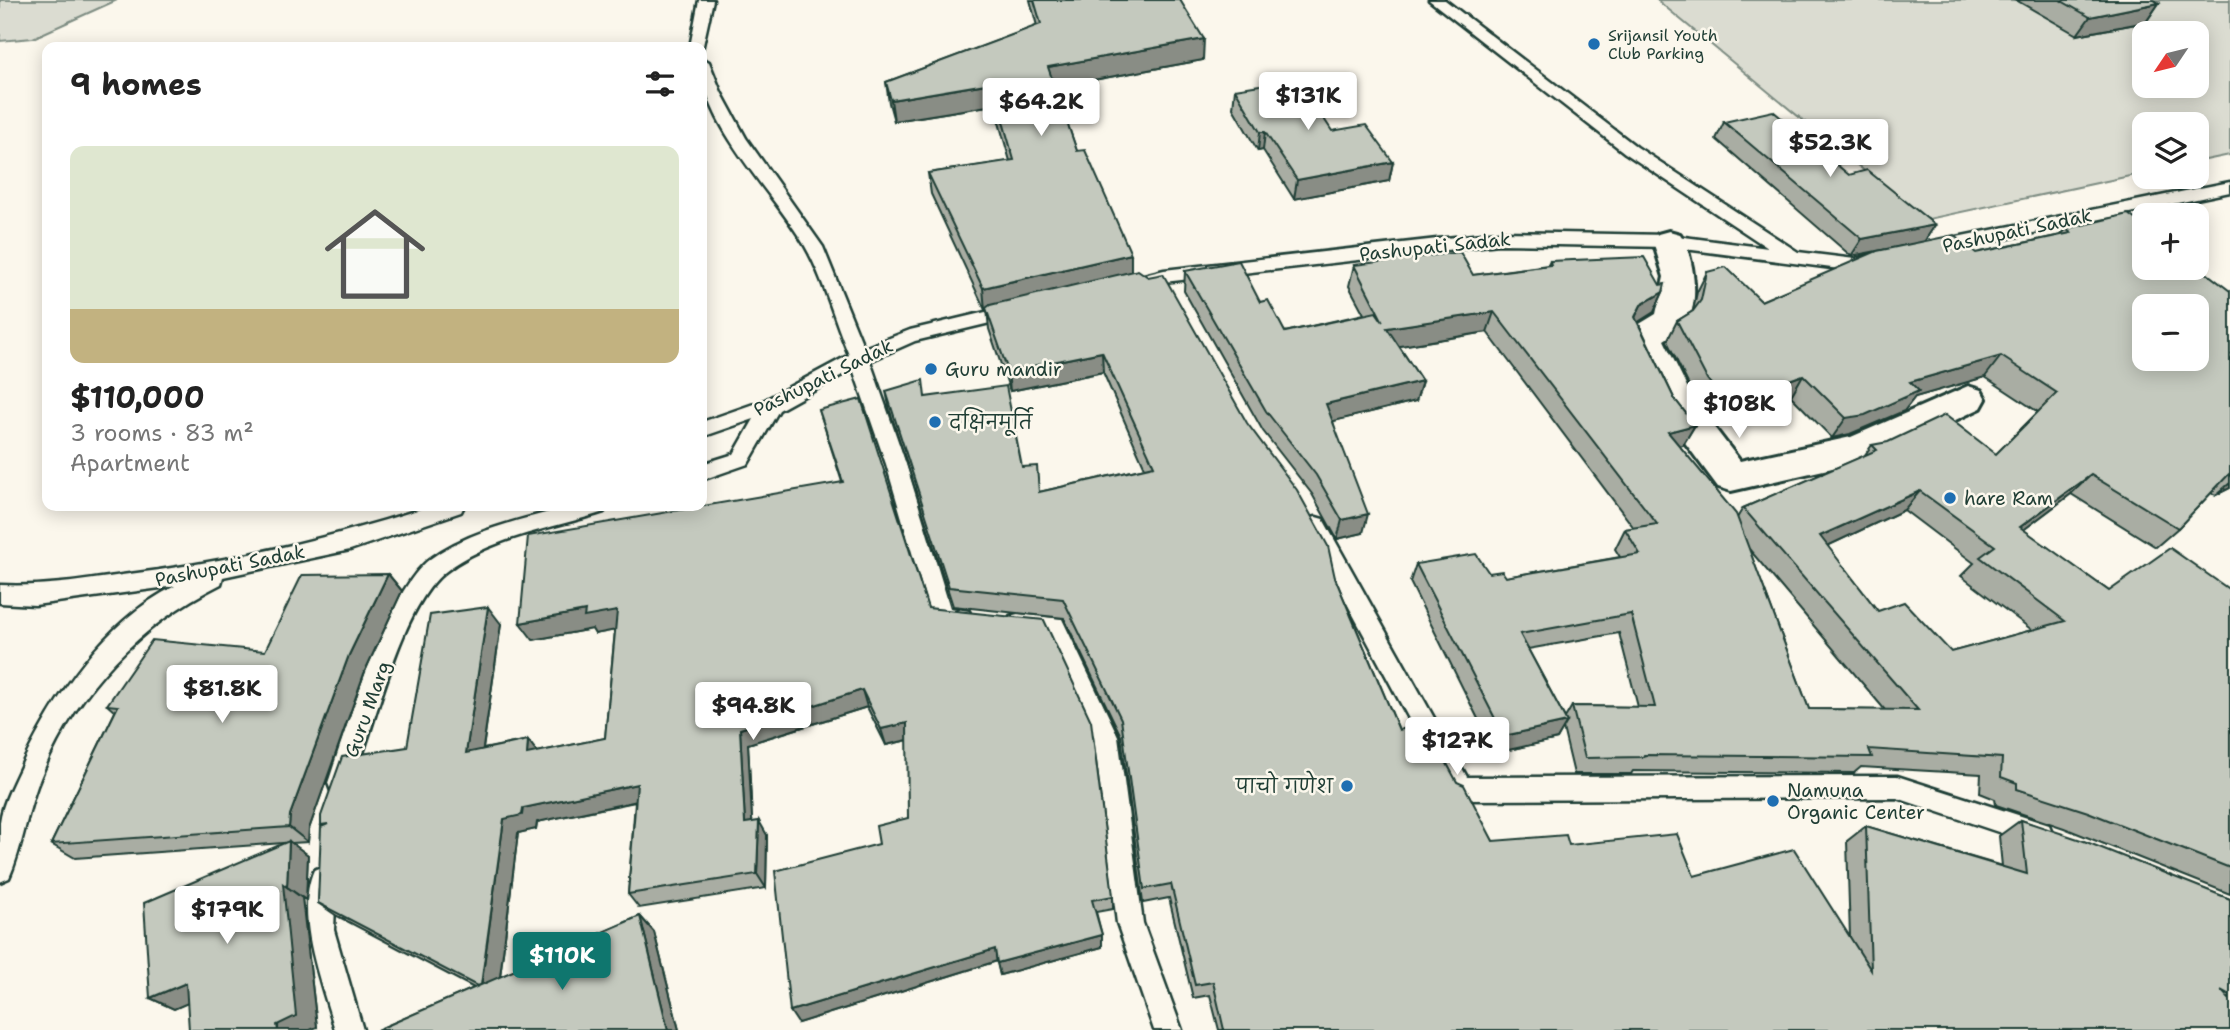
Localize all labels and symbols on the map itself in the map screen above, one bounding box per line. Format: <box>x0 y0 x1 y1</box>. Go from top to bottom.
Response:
north arrow <box>2132 21 2208 98</box>
place label: Srijansil Youth Club Parking <box>1608 25 1718 64</box>
marker: Srijansil Youth Club Parking <box>1586 36 1602 52</box>
pin: $131K <box>1259 72 1357 132</box>
pin: $64.2K <box>984 78 1098 138</box>
pin: $52.3K <box>1773 120 1887 179</box>
street label: Pashupati Sadak <box>1940 202 2094 259</box>
street label: Pashupati Sadak <box>1358 226 1512 267</box>
street label: Pashupati Sadak <box>749 333 897 422</box>
place label: Guru mandir <box>945 357 1062 382</box>
marker: Guru mandir <box>923 361 939 377</box>
pin: $108K <box>1690 380 1788 440</box>
place label: दक्षिनमूर्ति <box>948 407 1034 436</box>
marker: दक्षिनमूर्ति <box>927 414 943 430</box>
place label: hare Ram <box>1964 486 2053 511</box>
marker: hare Ram <box>1942 490 1958 506</box>
street label: Pashupati Sadak <box>153 539 307 592</box>
street label: Guru Marg <box>339 658 396 761</box>
pin: $81.8K <box>165 666 279 725</box>
pin: $94.8K <box>696 682 810 742</box>
pin: $127K <box>1408 718 1506 777</box>
place label: पाचो गणेश <box>1235 770 1334 799</box>
marker: पाचो गणेश <box>1339 778 1355 794</box>
place label: Namuna Organic Center <box>1787 778 1925 825</box>
marker: Namuna Organic Center <box>1765 793 1781 809</box>
pin: $179K <box>178 886 276 946</box>
pin: $110K <box>513 932 611 992</box>

